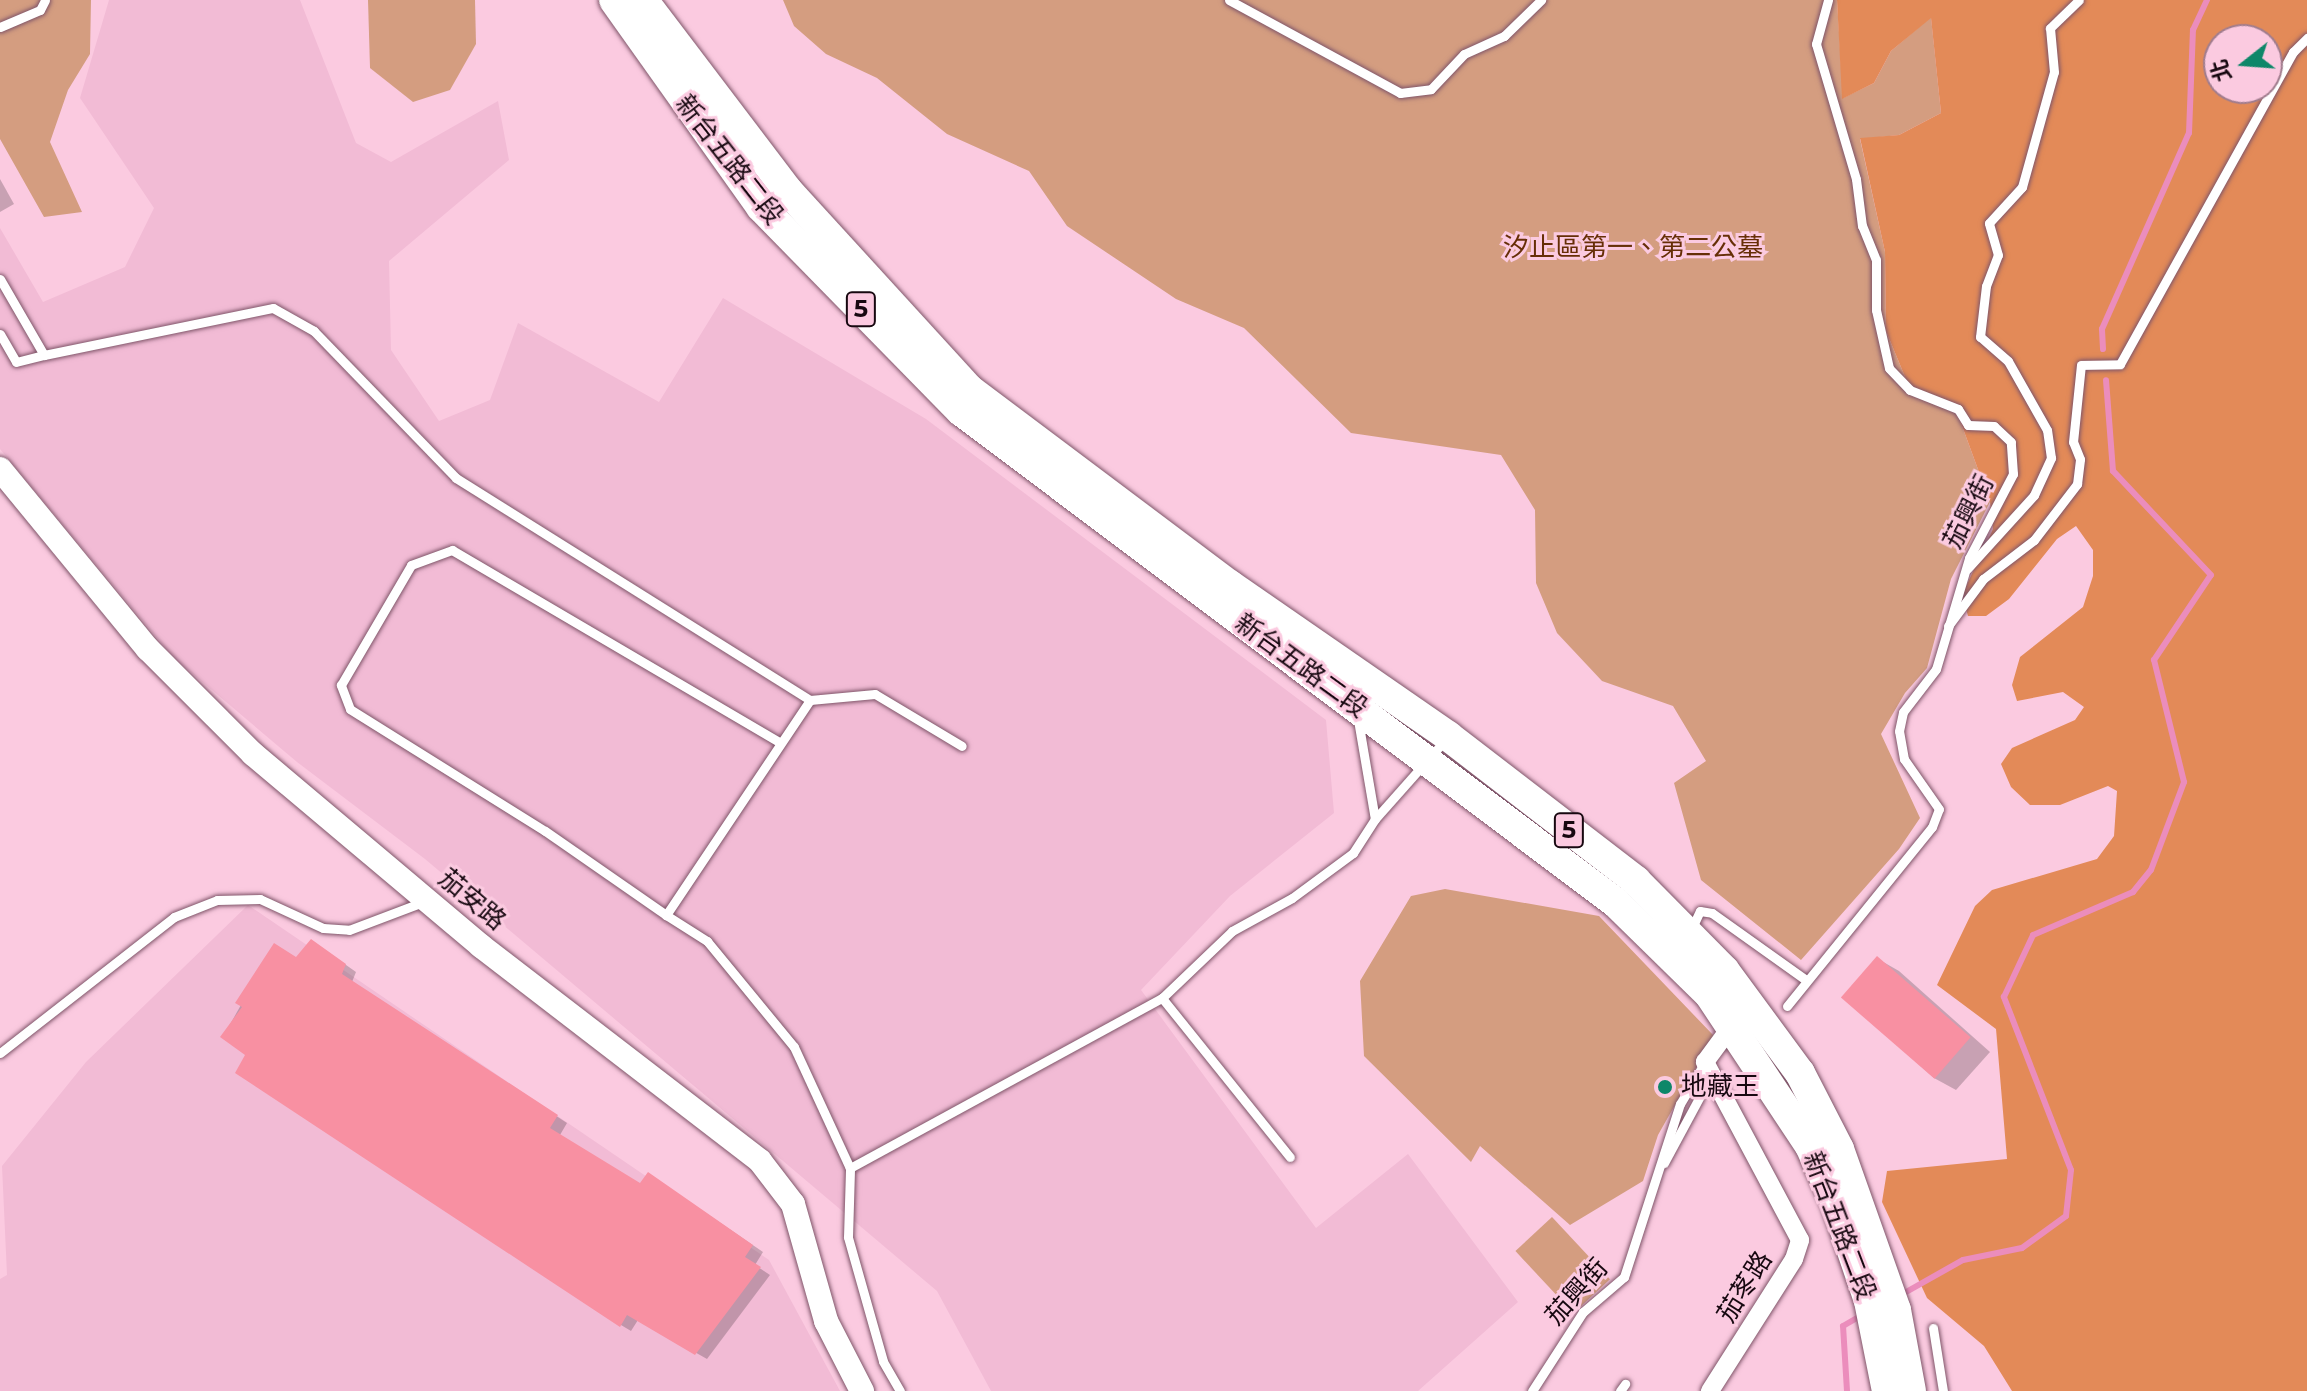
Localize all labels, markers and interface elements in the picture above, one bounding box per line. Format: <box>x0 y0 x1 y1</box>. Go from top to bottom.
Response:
north arrow <box>2203 24 2283 104</box>
text: 北 <box>2205 56 2238 85</box>
street label: 新台五路二段 <box>669 89 789 231</box>
park label: 汐止區第一、第二公墓 <box>1503 232 1763 264</box>
road number: 5 <box>845 289 877 329</box>
street label: 茄興街 <box>1937 470 2001 554</box>
street label: 新台五路二段 <box>1229 608 1373 724</box>
road number: 5 <box>1553 810 1585 850</box>
street label: 茄安路 <box>432 863 512 937</box>
place label: 地藏王 <box>1681 1071 1759 1103</box>
marker: 地藏王 <box>1656 1078 1674 1096</box>
street label: 新台五路二段 <box>1796 1148 1882 1304</box>
street label: 茄苳路 <box>1711 1246 1779 1328</box>
street label: 茄興街 <box>1539 1253 1615 1331</box>

